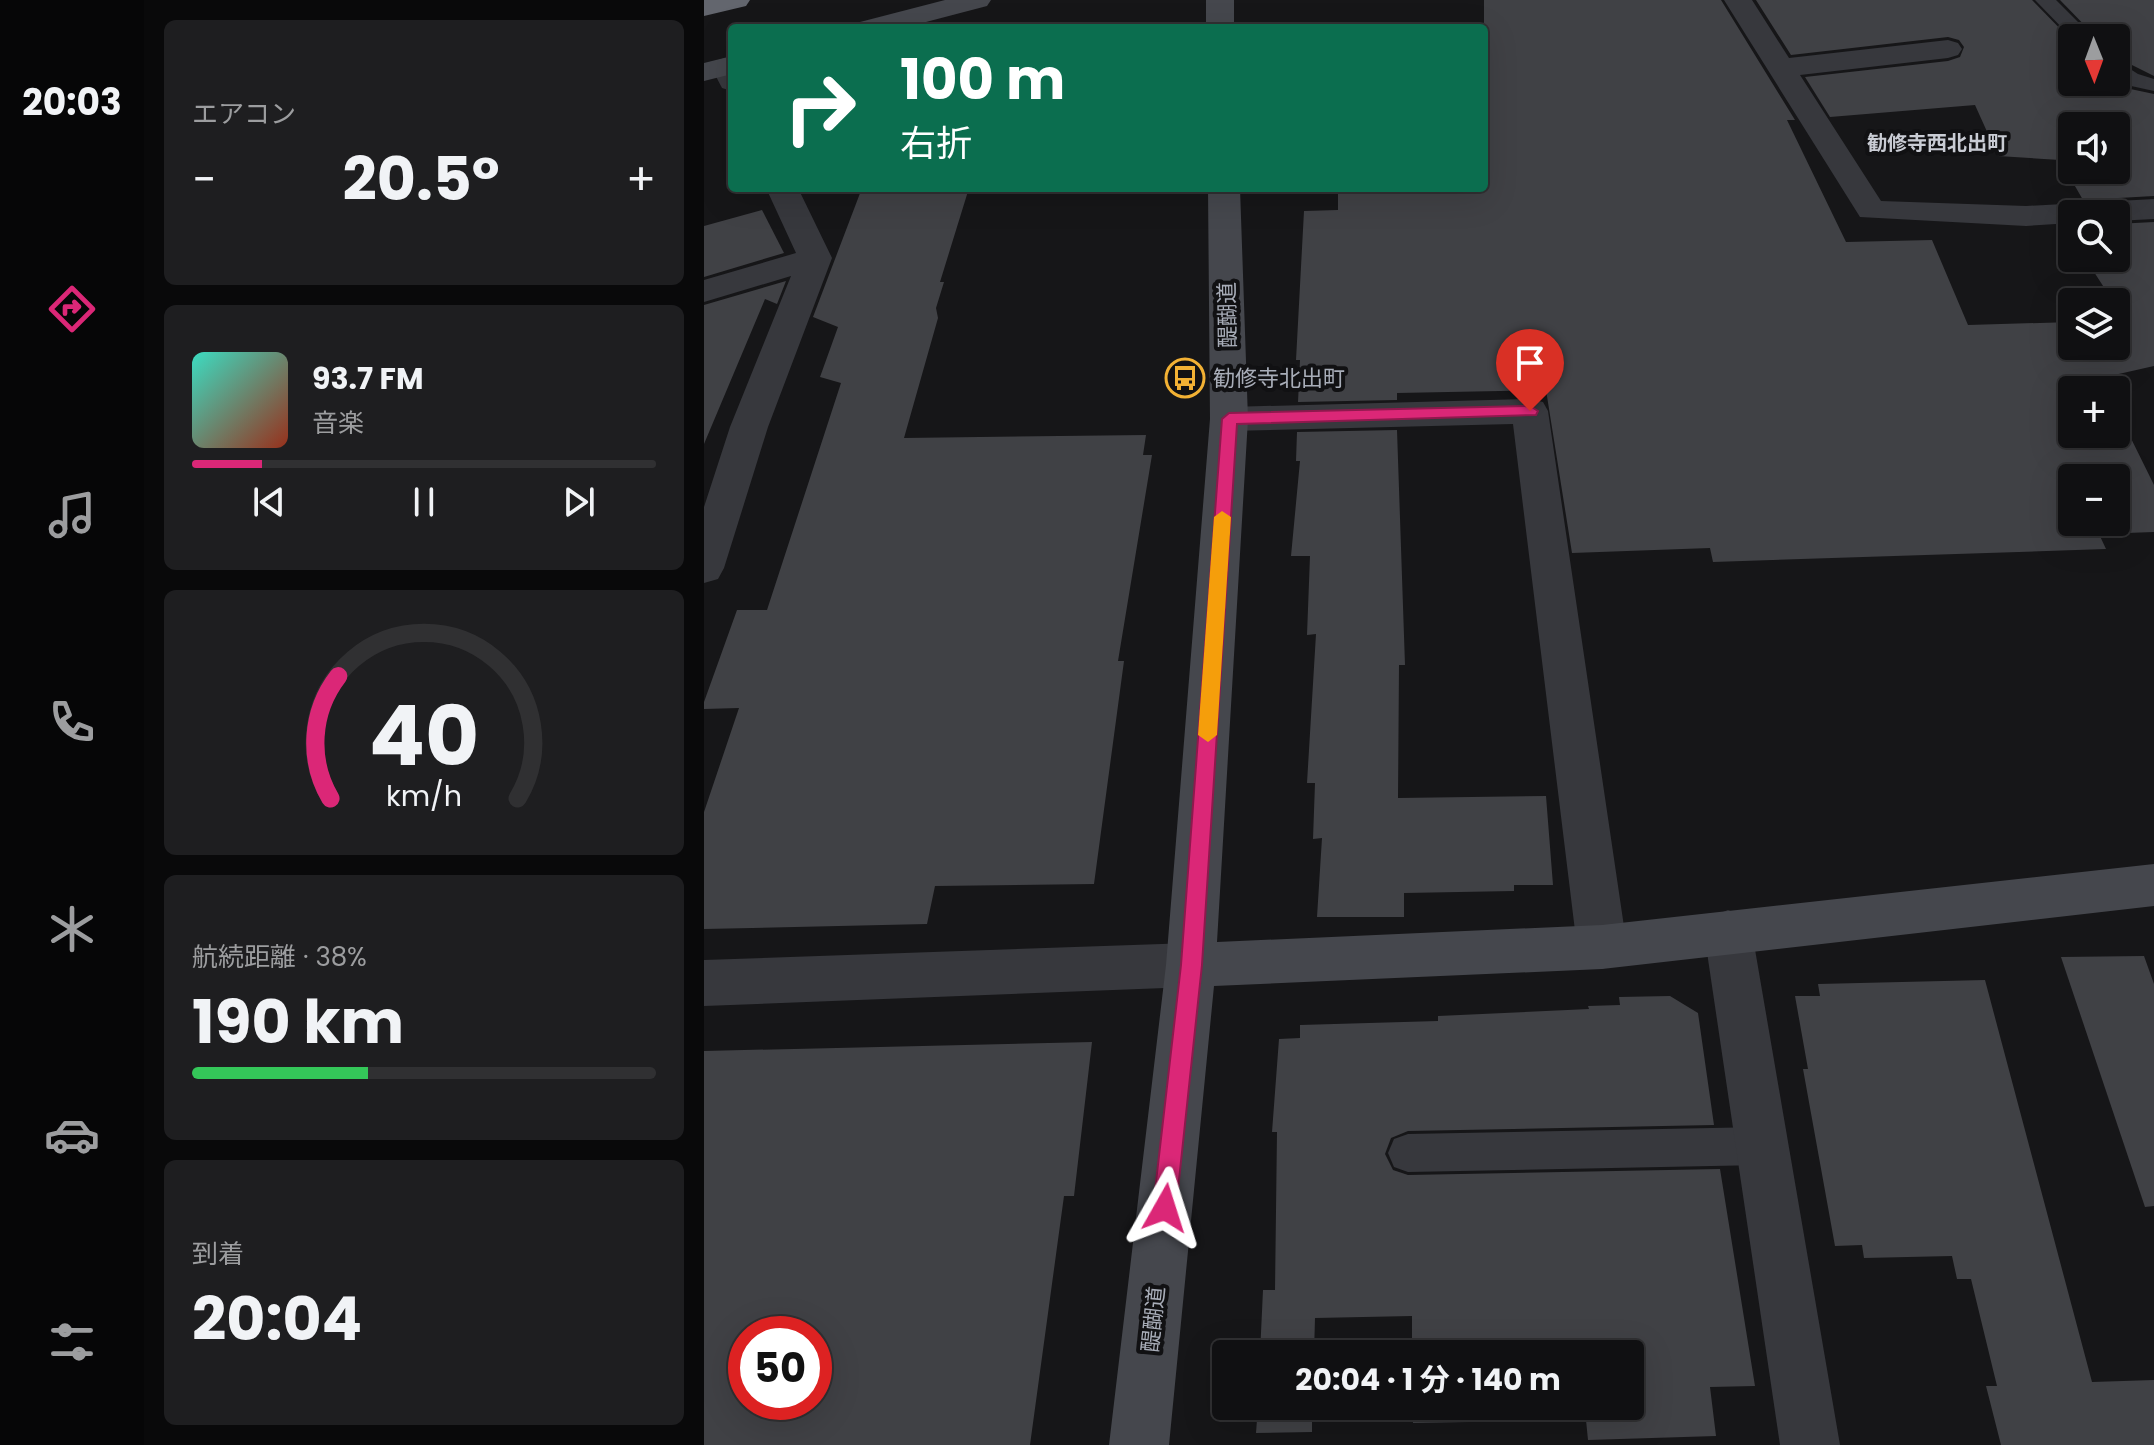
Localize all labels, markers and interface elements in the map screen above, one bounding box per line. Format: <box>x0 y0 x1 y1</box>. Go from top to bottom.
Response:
north arrow <box>2058 24 2130 96</box>
map controls <box>2058 24 2130 536</box>
text: 100 m <box>900 40 1065 119</box>
icon: right <box>768 56 872 160</box>
text: 20:03 <box>22 77 122 128</box>
text: エアコン <box>192 96 296 132</box>
button: sound <box>2058 112 2130 184</box>
text: 右折 <box>900 118 972 169</box>
district label: 勧修寺西北出町 <box>1867 129 2007 157</box>
text: 20.5° <box>343 137 500 221</box>
text: − <box>192 149 216 210</box>
text: + <box>626 149 656 210</box>
button: search <box>2058 200 2130 272</box>
icon: directions <box>44 281 100 337</box>
street label: 醍醐道 <box>1211 282 1244 348</box>
button: layers <box>2058 288 2130 360</box>
pin <box>1496 329 1564 411</box>
icon: arrive <box>1508 341 1552 385</box>
text: 93.7 FM <box>312 357 423 400</box>
bus stop icon: 勧修寺北出町 <box>1164 357 1206 399</box>
place label: 勧修寺北出町 <box>1213 363 1345 394</box>
button: + <box>2058 376 2130 448</box>
text: 音楽 <box>312 405 364 441</box>
button: − <box>2058 464 2130 536</box>
icon: previous <box>247 480 291 524</box>
icon: pause <box>402 480 446 524</box>
icon: next <box>557 480 601 524</box>
icon: music <box>44 487 100 543</box>
text: 40 <box>369 677 479 793</box>
icon: phone <box>44 694 100 750</box>
text: km/h <box>386 776 462 816</box>
icon: climate <box>44 901 100 957</box>
text: 航続距離 · 38% <box>192 939 367 975</box>
text: 190 km <box>192 980 404 1064</box>
icon: car <box>44 1107 100 1163</box>
position arrow <box>1123 1166 1207 1250</box>
text: 到着 <box>192 1236 244 1272</box>
text: 20:04 <box>192 1277 362 1361</box>
street label: 醍醐道 <box>1135 1285 1172 1353</box>
icon: filters <box>44 1314 100 1370</box>
speed limit sign: 50 <box>728 1316 832 1420</box>
text: 20:04 · 1 分 · 140 m <box>1295 1358 1561 1401</box>

